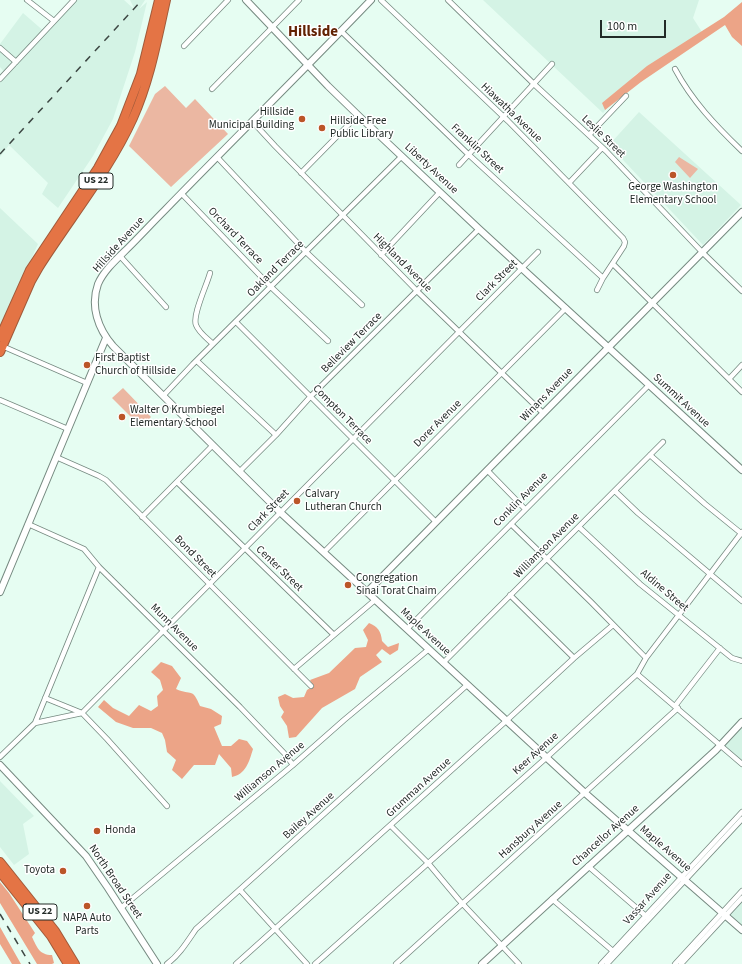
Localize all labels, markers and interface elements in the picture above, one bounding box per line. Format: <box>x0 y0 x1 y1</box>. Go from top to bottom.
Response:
scale bar <box>602 12 668 38</box>
text: 100 m <box>607 18 637 35</box>
district label: Hillside <box>288 24 338 42</box>
street label: Hiawatha Avenue <box>478 80 544 146</box>
place label: Hillside Municipal Building <box>209 106 294 132</box>
street label: Leslie Street <box>578 113 628 161</box>
marker: Hillside Municipal Building <box>297 114 307 124</box>
place label: Hillside Free Public Library <box>330 115 393 141</box>
street label: Franklin Street <box>448 121 506 177</box>
marker: Hillside Free Public Library <box>317 123 327 133</box>
street label: Liberty Avenue <box>401 141 461 197</box>
marker: George Washington Elementary School <box>668 170 678 180</box>
road number: US 22 <box>79 173 113 189</box>
place label: George Washington Elementary School <box>628 181 718 207</box>
street label: Orchard Terrace <box>205 205 265 267</box>
street label: Hillside Avenue <box>91 214 147 276</box>
street label: Highland Avenue <box>370 231 434 295</box>
street label: Oakland Terrace <box>245 238 307 300</box>
street label: Clark Street <box>473 257 521 305</box>
street label: Belleview Terrace <box>319 310 385 376</box>
place label: First Baptist Church of Hillside <box>95 352 176 378</box>
marker: First Baptist Church of Hillside <box>82 360 92 370</box>
street label: Winans Avenue <box>518 365 576 425</box>
street label: Summit Avenue <box>650 371 712 431</box>
street label: Compton Terrace <box>309 382 375 448</box>
street label: Dorer Avenue <box>411 397 465 451</box>
place label: Walter O Krumbiegel Elementary School <box>130 404 224 430</box>
marker: Walter O Krumbiegel Elementary School <box>117 412 127 422</box>
street label: Conklin Avenue <box>491 470 551 530</box>
street label: Clark Street <box>246 487 292 535</box>
place label: Calvary Lutheran Church <box>305 488 382 514</box>
marker: Calvary Lutheran Church <box>292 496 302 506</box>
street label: Williamson Avenue <box>512 511 582 581</box>
street label: Bond Street <box>171 533 219 581</box>
street label: Center Street <box>253 543 305 595</box>
street label: Aldine Street <box>637 567 691 615</box>
place label: Congregation Sinai Torat Chaim <box>356 572 437 598</box>
marker: Congregation Sinai Torat Chaim <box>343 580 353 590</box>
street label: Munn Avenue <box>147 601 201 655</box>
street label: Maple Avenue <box>397 605 453 659</box>
street label: Keer Avenue <box>510 730 562 778</box>
street label: Williamson Avenue <box>232 739 308 805</box>
street label: Grumman Avenue <box>384 755 454 821</box>
street label: Bailey Avenue <box>281 790 337 842</box>
street label: Hansbury Avenue <box>497 798 565 862</box>
street label: Chancellor Avenue <box>570 802 642 870</box>
street label: Maple Avenue <box>637 823 693 875</box>
place label: Honda <box>105 824 136 838</box>
marker: Honda <box>92 826 102 836</box>
street label: North Broad Street <box>85 843 145 921</box>
place label: Toyota <box>24 864 55 878</box>
marker: Toyota <box>58 866 68 876</box>
street label: Vassar Avenue <box>621 870 675 928</box>
marker: NAPA Auto Parts <box>82 901 92 911</box>
road number: US 22 <box>23 904 57 920</box>
place label: NAPA Auto Parts <box>63 912 111 938</box>

